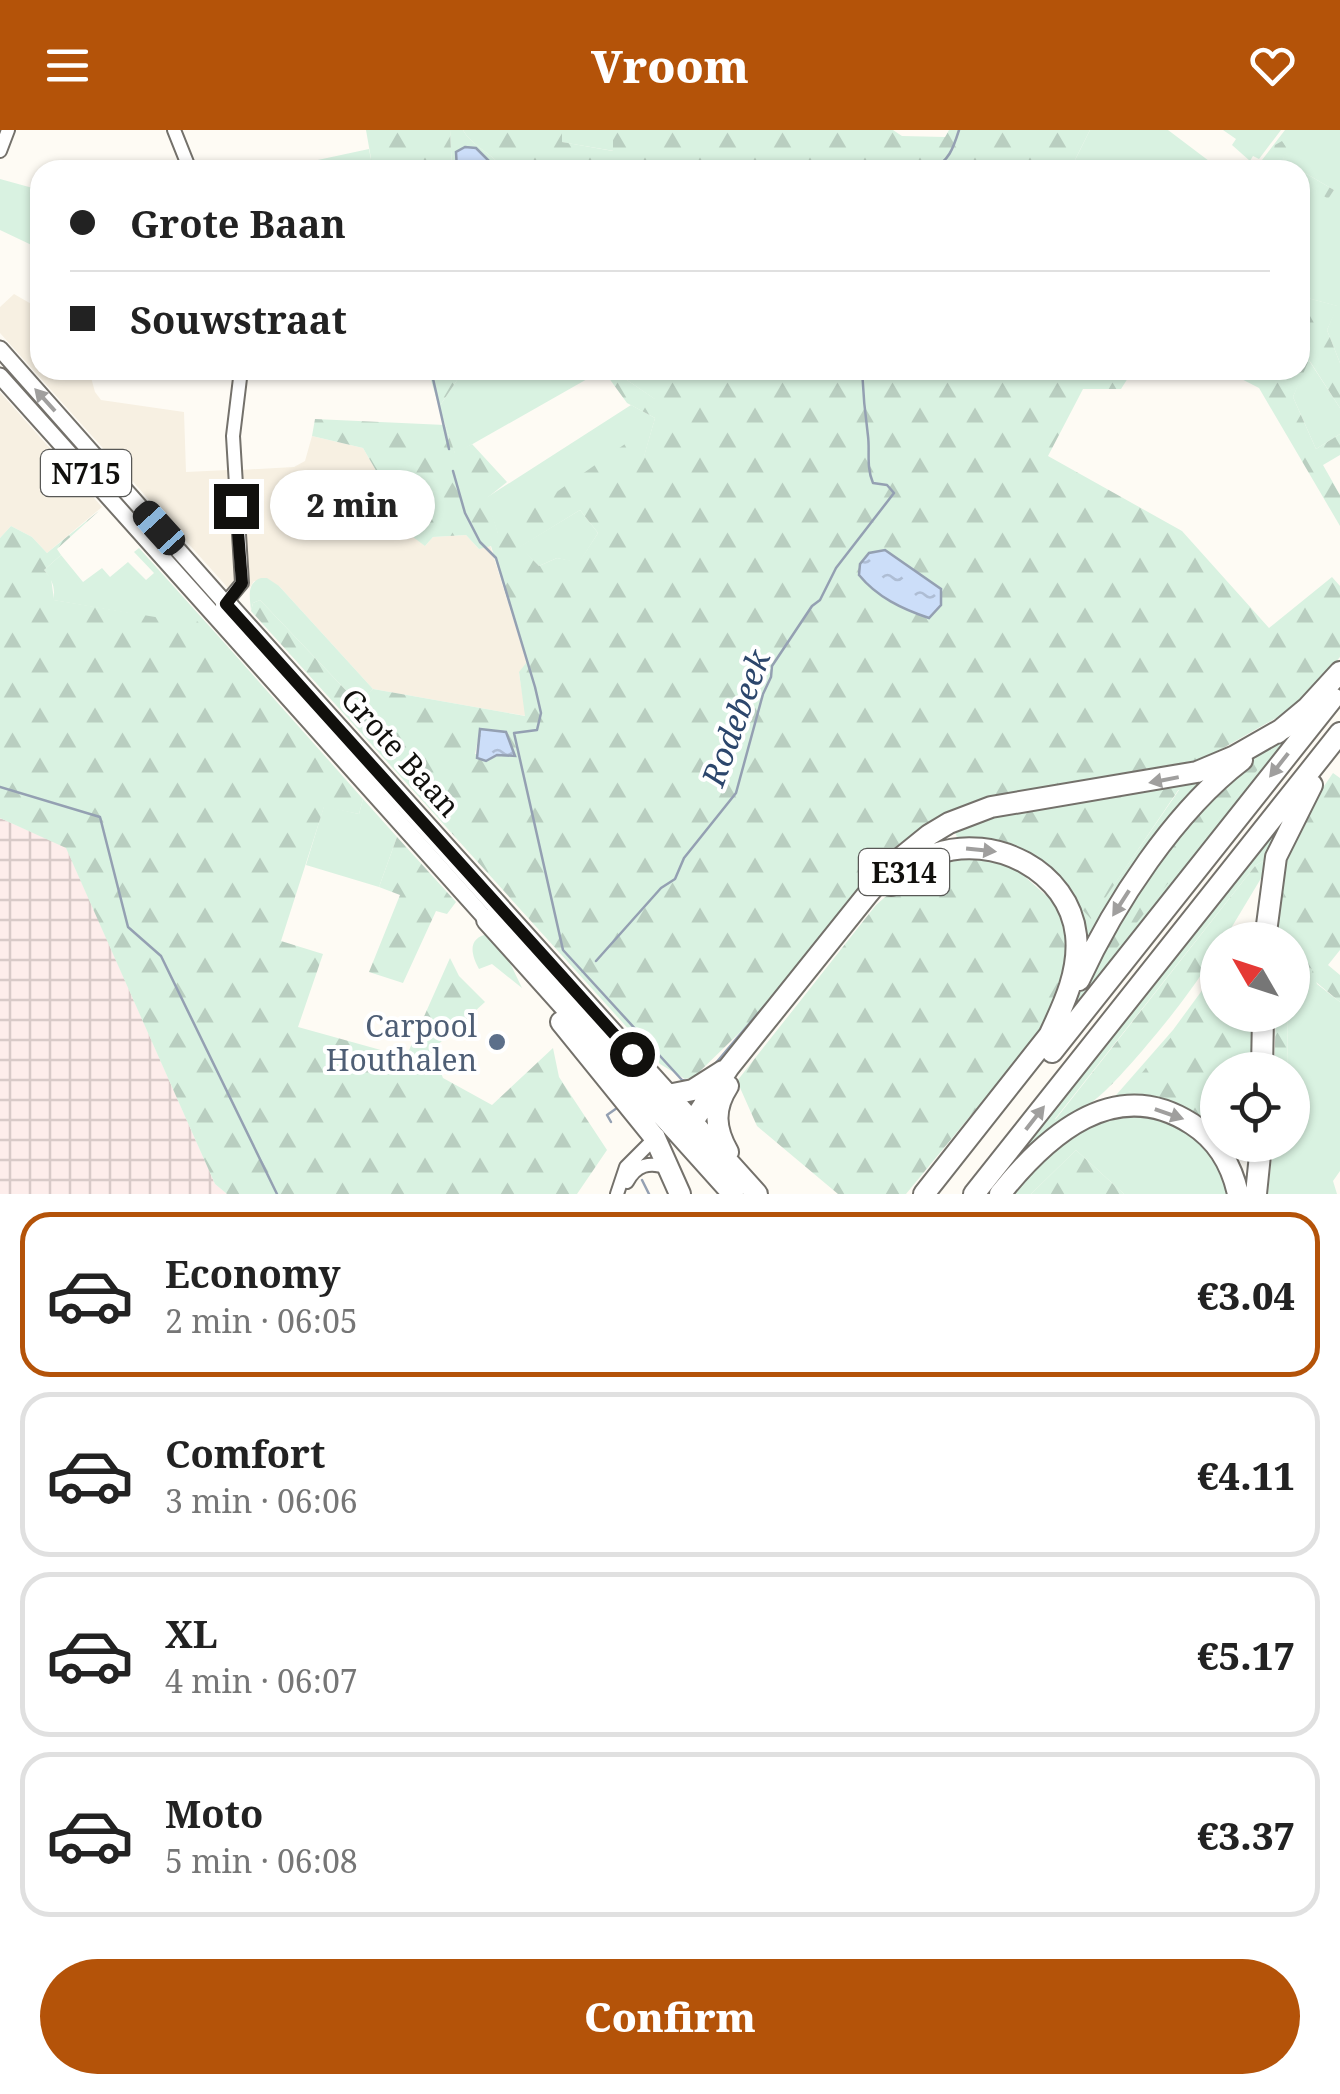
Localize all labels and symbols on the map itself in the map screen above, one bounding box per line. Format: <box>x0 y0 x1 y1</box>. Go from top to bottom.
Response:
one-way arrow <box>35 388 57 413</box>
road number: N715 <box>41 450 131 496</box>
callout: 2 min <box>271 471 436 541</box>
route end <box>214 484 259 529</box>
car <box>128 496 190 560</box>
water label: Rodebeek <box>690 642 780 793</box>
street label: Grote Baan <box>332 679 470 825</box>
one-way arrow <box>1269 752 1290 778</box>
one-way arrow <box>1147 773 1179 788</box>
one-way arrow <box>966 842 997 858</box>
road number: E314 <box>859 849 949 895</box>
one-way arrow <box>1113 889 1131 917</box>
north arrow <box>1200 922 1310 1032</box>
place label: Carpool Houthalen <box>326 1005 477 1080</box>
marker: Carpool Houthalen <box>486 1031 508 1053</box>
route start <box>610 1032 655 1077</box>
one-way arrow <box>1024 1105 1045 1130</box>
one-way arrow <box>1154 1107 1184 1122</box>

